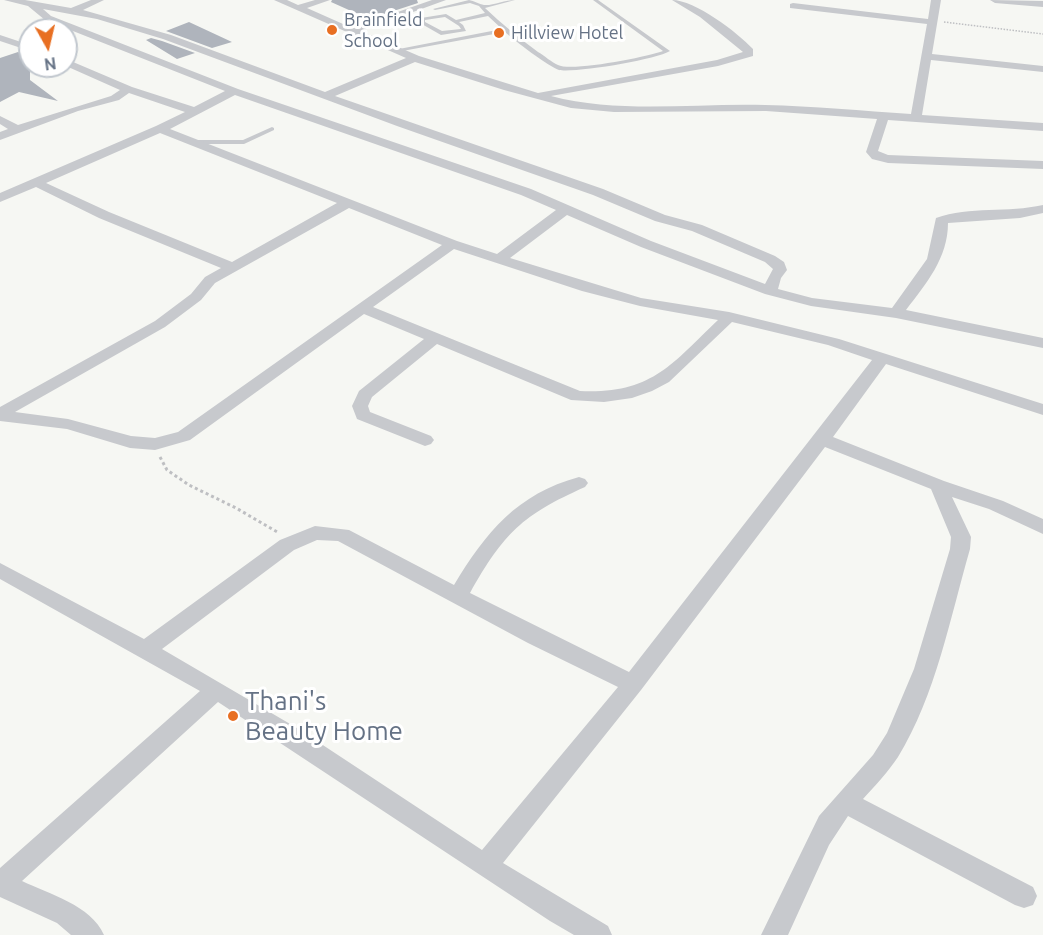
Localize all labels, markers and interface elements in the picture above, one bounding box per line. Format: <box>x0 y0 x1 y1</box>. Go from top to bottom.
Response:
place label: Brainfield School <box>344 9 423 52</box>
north arrow <box>18 18 78 78</box>
place label: Hillview Hotel <box>511 22 623 44</box>
marker: Brainfield School <box>325 23 339 37</box>
marker: Hillview Hotel <box>492 26 506 40</box>
text: N <box>43 54 57 74</box>
place label: Thani's Beauty Home <box>245 685 403 746</box>
marker: Thani's Beauty Home <box>226 709 240 723</box>

